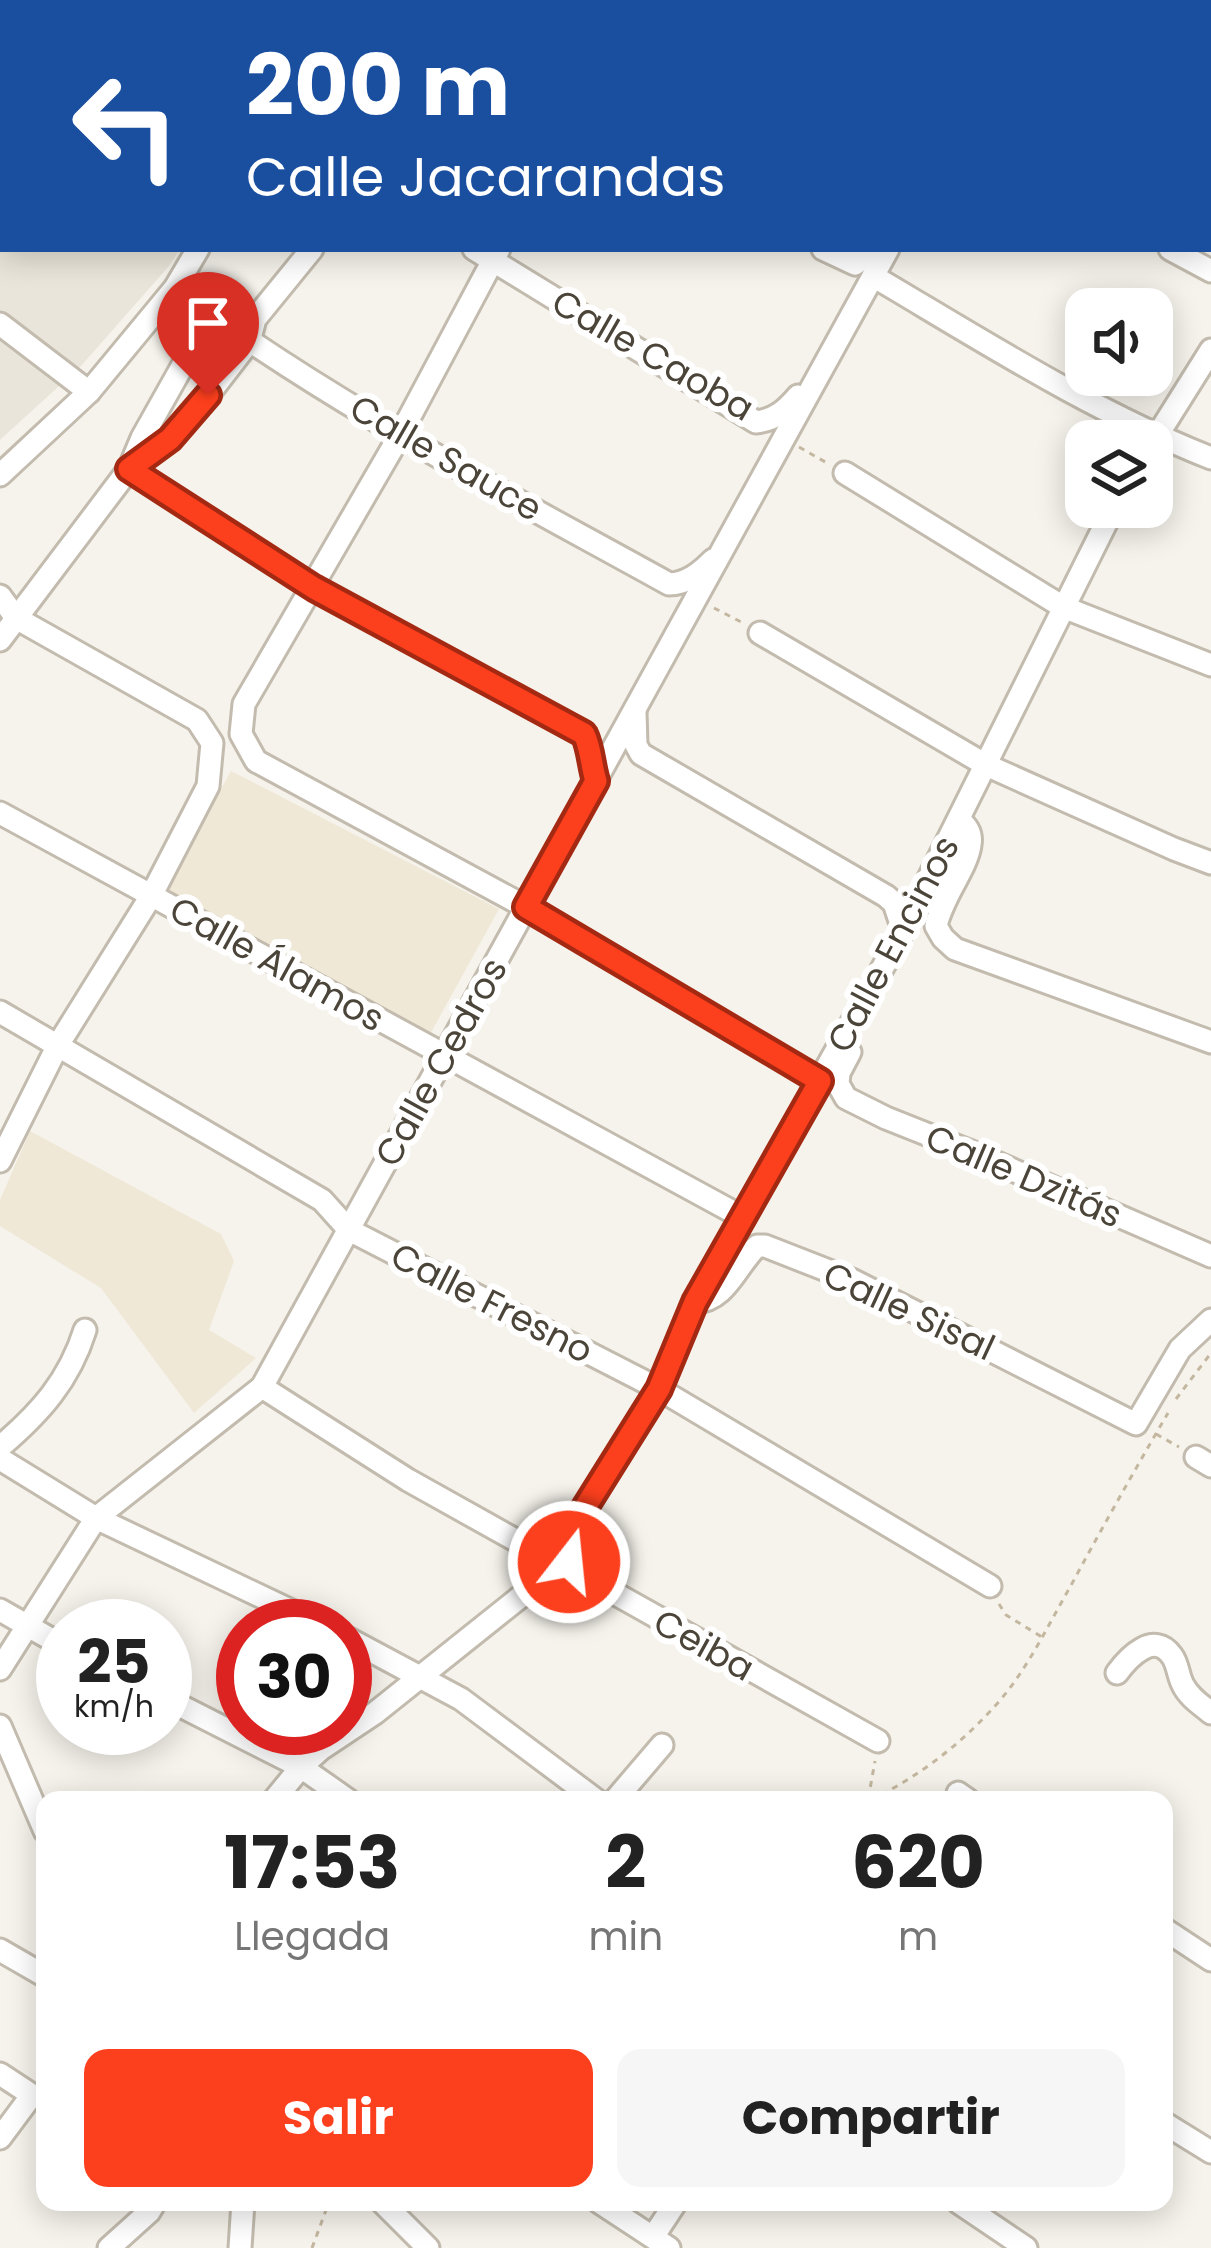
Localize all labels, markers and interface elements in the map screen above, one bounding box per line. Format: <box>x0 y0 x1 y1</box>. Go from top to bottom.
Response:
text: 200 m <box>246 27 510 144</box>
icon: left <box>48 48 204 204</box>
text: Calle Jacarandas <box>246 139 725 215</box>
pin <box>157 272 259 395</box>
street label: Calle Caoba <box>543 277 763 433</box>
map controls <box>1065 288 1173 528</box>
button: sound <box>1065 288 1173 396</box>
icon: arrive <box>175 290 241 356</box>
street label: Calle Sauce <box>340 382 552 534</box>
button: layers <box>1065 420 1173 528</box>
street label: Calle Encinos <box>814 827 972 1061</box>
street label: Calle Álamos <box>160 884 394 1044</box>
street label: Calle Cedros <box>363 948 519 1176</box>
street label: Calle Dzitás <box>918 1112 1130 1240</box>
street label: Calle Fresno <box>382 1230 602 1376</box>
street label: Calle Sisal <box>815 1249 1003 1373</box>
position arrow <box>506 1499 632 1625</box>
street label: Ceiba <box>645 1597 763 1693</box>
speed limit sign: 30 <box>216 1599 372 1755</box>
text: 25 <box>77 1620 151 1704</box>
text: km/h <box>74 1685 154 1728</box>
text: 17:53 <box>224 1812 400 1913</box>
text: 2 <box>605 1812 646 1913</box>
text: 620 <box>851 1812 985 1913</box>
text: Llegada <box>234 1909 390 1964</box>
text: min <box>588 1909 663 1964</box>
text: m <box>898 1909 938 1964</box>
button: Salir <box>84 2049 593 2187</box>
button: Compartir <box>617 2049 1125 2187</box>

